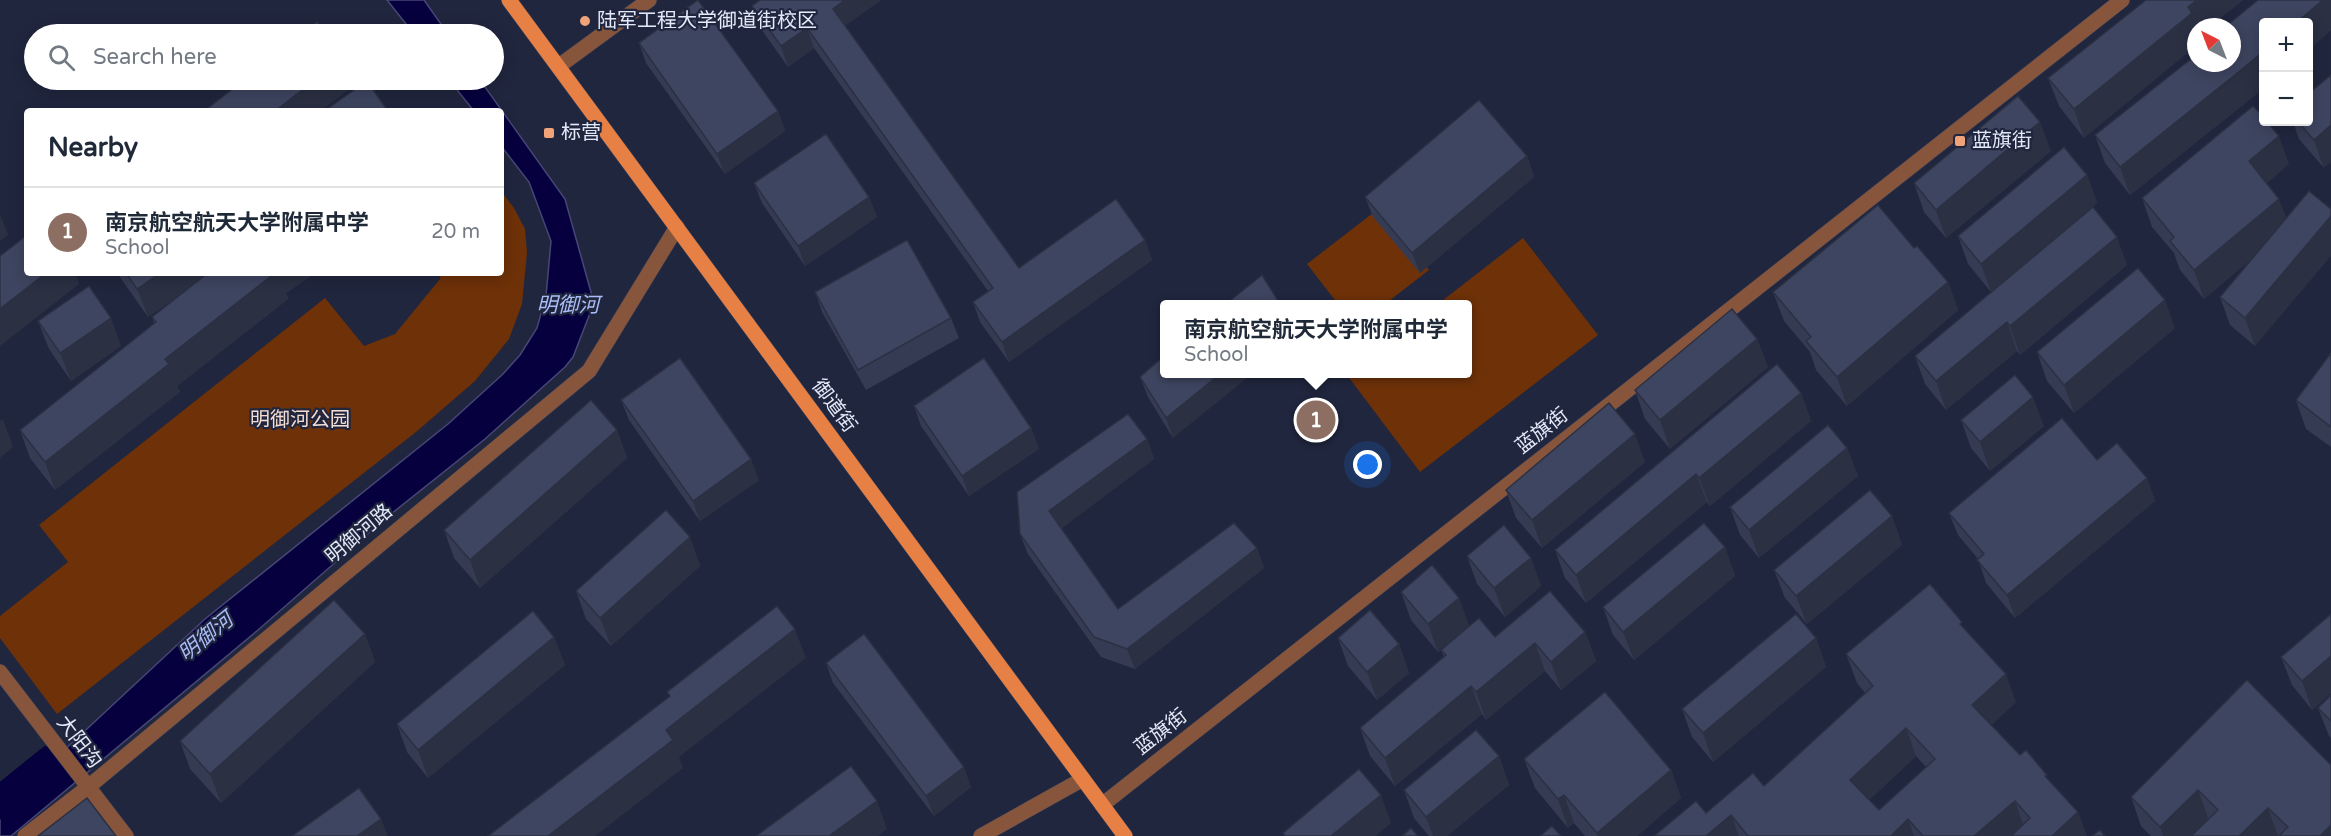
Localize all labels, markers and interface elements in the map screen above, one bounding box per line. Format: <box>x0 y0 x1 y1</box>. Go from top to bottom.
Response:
place label: 陆军工程大学御道街校区 <box>597 9 817 33</box>
marker: 陆军工程大学御道街校区 <box>578 14 592 28</box>
north arrow <box>2187 18 2241 72</box>
map controls <box>2259 18 2313 126</box>
button: + <box>2259 18 2313 72</box>
search box <box>24 24 504 90</box>
icon: search <box>45 41 78 74</box>
text: Search here <box>93 44 217 70</box>
button: − <box>2259 72 2313 126</box>
place label: 标营 <box>561 121 601 145</box>
marker: 标营 <box>542 126 556 140</box>
place label: 蓝旗街 <box>1972 129 2032 153</box>
text: Nearby <box>48 132 138 163</box>
marker: 蓝旗街 <box>1953 134 1967 148</box>
text: 南京航空航天大学附属中学 <box>105 210 369 236</box>
text: 1 <box>61 220 74 244</box>
text: 20 m <box>431 220 480 244</box>
text: School <box>105 236 169 260</box>
water label: 明御河 <box>537 293 603 318</box>
popup <box>1160 300 1472 378</box>
text: 南京航空航天大学附属中学 <box>1184 317 1448 343</box>
text: School <box>1184 343 1248 367</box>
street label: 御道街 <box>807 375 861 437</box>
pin: 1 <box>1296 398 1336 442</box>
street label: 蓝旗街 <box>1511 403 1573 459</box>
park label: 明御河公园 <box>250 408 350 432</box>
your location <box>1353 450 1382 479</box>
street label: 明御河路 <box>321 499 397 569</box>
water label: 明御河 <box>174 605 241 667</box>
street label: 蓝旗街 <box>1130 704 1192 760</box>
street label: 大阳沟 <box>51 711 107 773</box>

